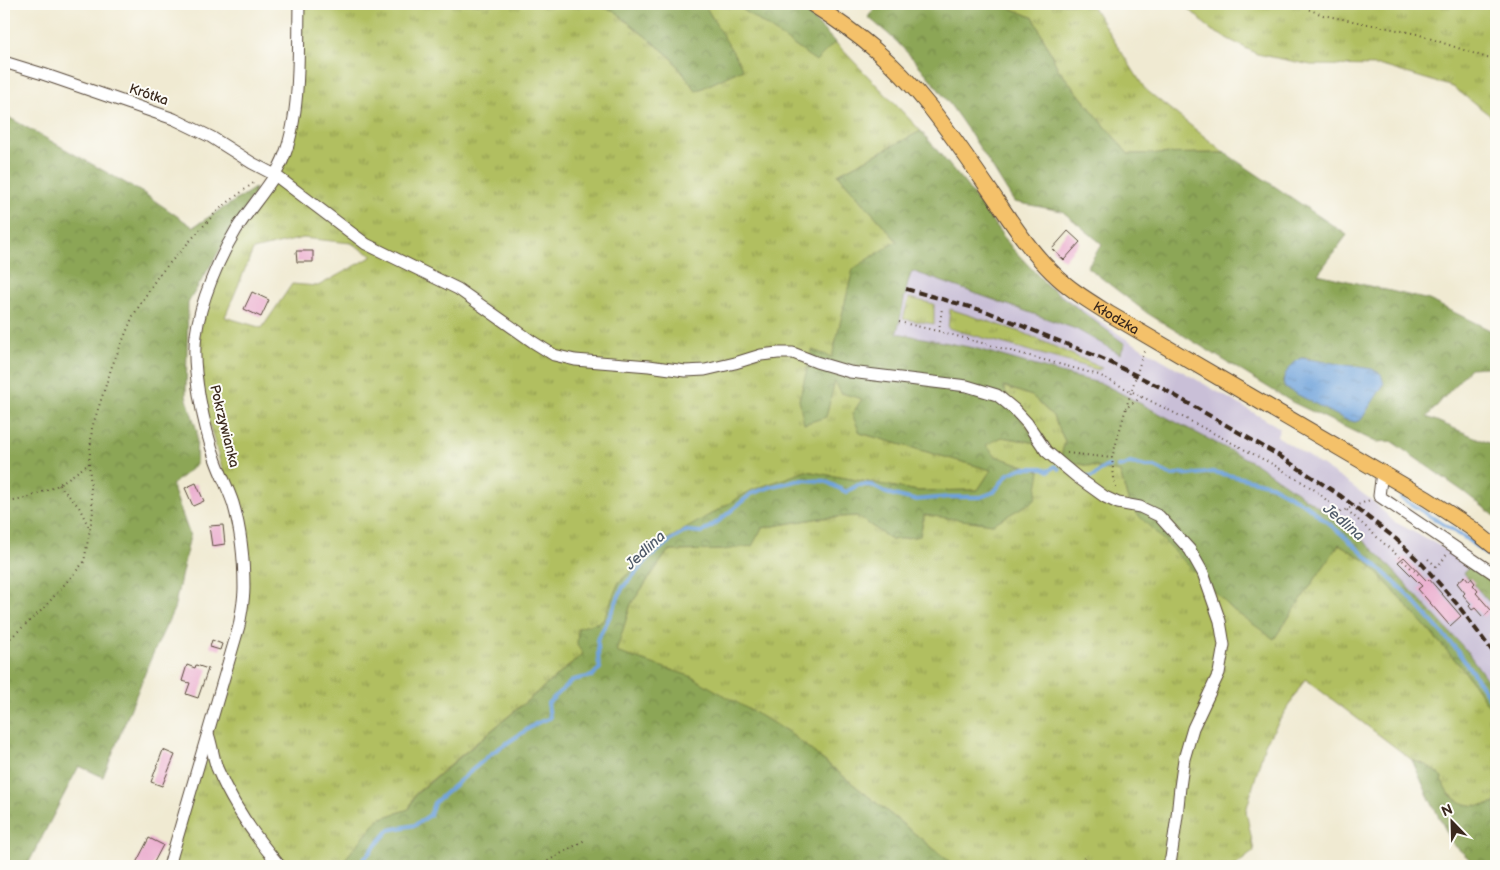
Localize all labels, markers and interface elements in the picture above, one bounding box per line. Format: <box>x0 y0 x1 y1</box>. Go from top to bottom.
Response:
street label: Krótka <box>127 80 171 109</box>
street label: Kłodzka <box>1090 298 1142 338</box>
street label: Pokrzywianka <box>206 383 243 469</box>
water label: Jedlina <box>1318 499 1368 545</box>
water label: Jedlina <box>620 527 670 575</box>
north arrow <box>1428 798 1478 848</box>
text: N <box>1439 801 1455 820</box>

